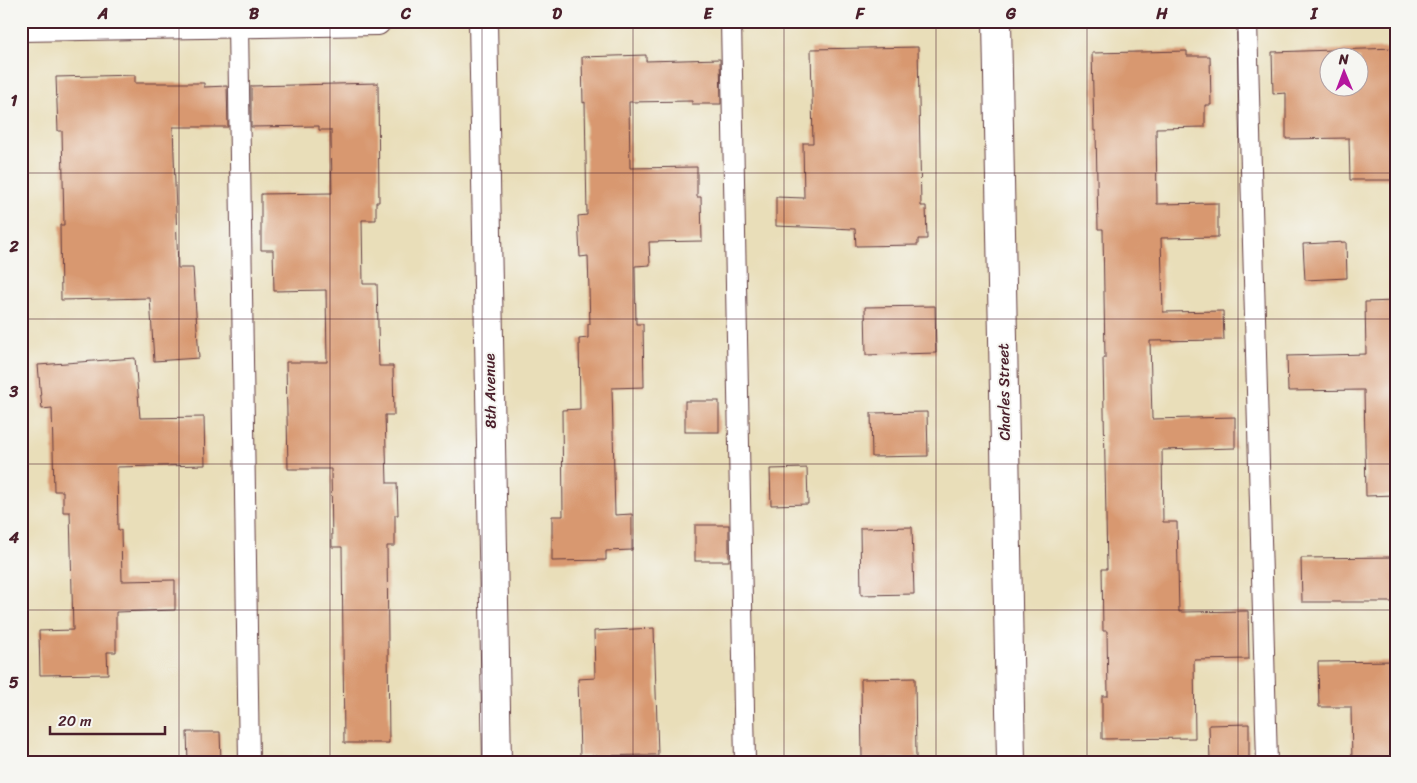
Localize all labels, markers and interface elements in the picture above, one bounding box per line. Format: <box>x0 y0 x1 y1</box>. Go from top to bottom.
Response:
text: A <box>97 0 108 28</box>
text: B <box>249 0 260 28</box>
text: C <box>400 0 412 28</box>
text: D <box>552 0 562 28</box>
text: E <box>704 0 714 28</box>
text: F <box>855 0 866 28</box>
text: G <box>1005 0 1017 28</box>
text: H <box>1155 0 1168 28</box>
text: I <box>1310 0 1319 28</box>
text: N <box>1338 47 1349 72</box>
north arrow <box>1320 48 1370 98</box>
text: 1 <box>11 86 18 115</box>
text: 2 <box>8 232 19 261</box>
street label: Charles Street <box>990 343 1018 441</box>
street label: 8th Avenue <box>476 353 504 429</box>
text: 3 <box>9 377 19 406</box>
text: 4 <box>8 523 19 552</box>
text: 5 <box>9 668 19 697</box>
scale bar <box>50 703 165 735</box>
text: 20 m <box>58 708 92 734</box>

